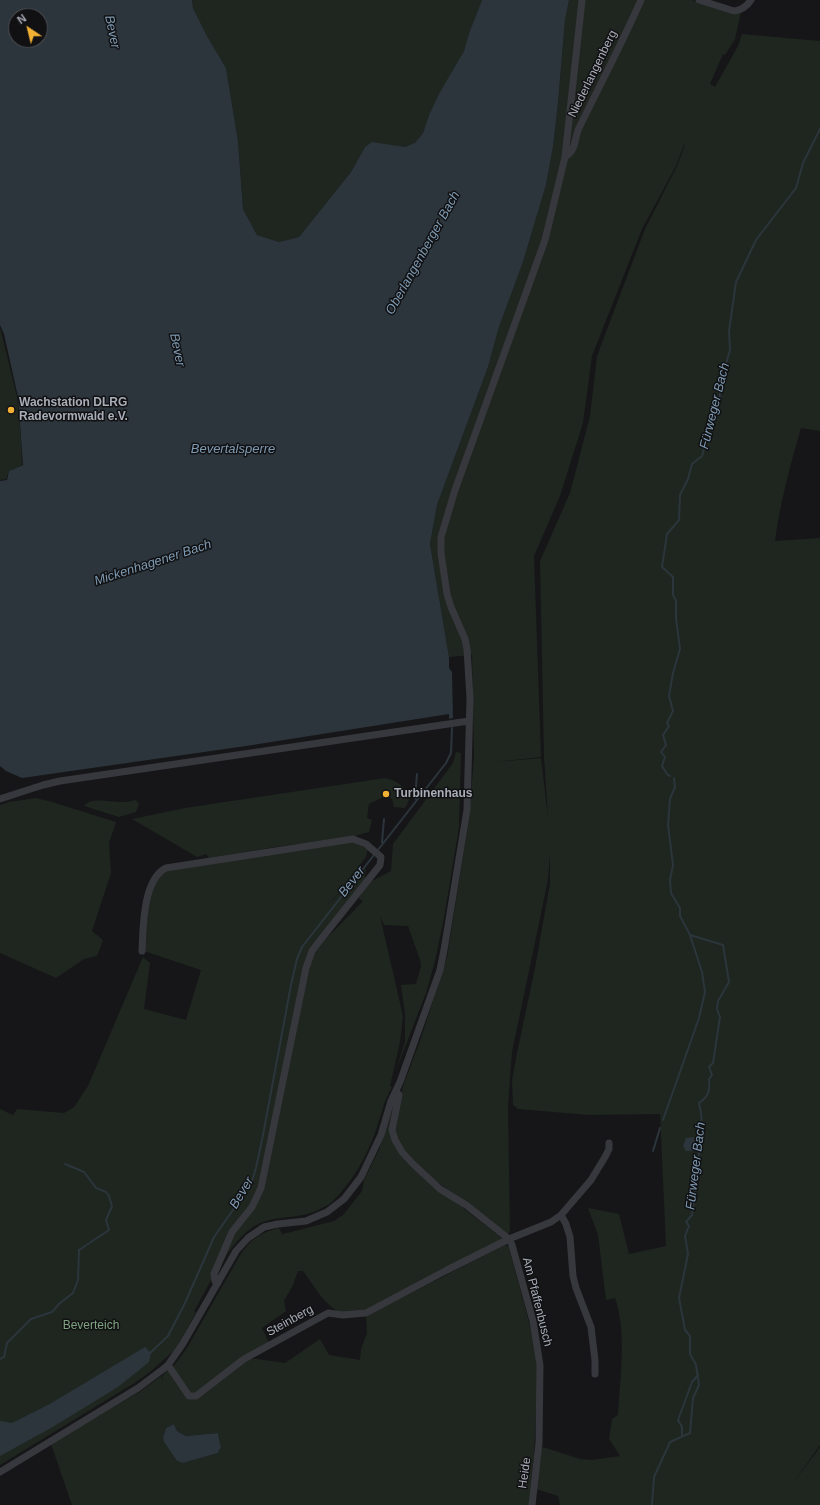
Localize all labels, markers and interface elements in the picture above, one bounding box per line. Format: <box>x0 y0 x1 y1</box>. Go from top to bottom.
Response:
north arrow <box>8 8 48 48</box>
text: N <box>15 12 28 26</box>
water label: Bever <box>101 14 123 50</box>
street label: Niederlangenberg <box>566 28 620 120</box>
water label: Oberlangenberger Bach <box>383 189 463 317</box>
water label: Bever <box>166 332 188 368</box>
water label: Fürweger Bach <box>697 361 733 451</box>
place label: Wachstation DLRG Radevormwald e.V. <box>19 396 128 424</box>
marker: Wachstation DLRG Radevormwald e.V. <box>6 405 16 415</box>
water label: Bevertalsperre <box>191 441 275 457</box>
water label: Mickenhagener Bach <box>93 537 213 589</box>
place label: Turbinenhaus <box>394 787 472 801</box>
marker: Turbinenhaus <box>381 789 391 799</box>
water label: Bever <box>335 864 369 900</box>
water label: Fürweger Bach <box>683 1121 709 1211</box>
water label: Bever <box>227 1174 257 1212</box>
street label: Am Pfaffenbusch <box>519 1256 555 1348</box>
street label: Steinberg <box>264 1302 316 1340</box>
park label: Beverteich <box>63 1319 119 1333</box>
street label: Heide <box>516 1456 534 1490</box>

